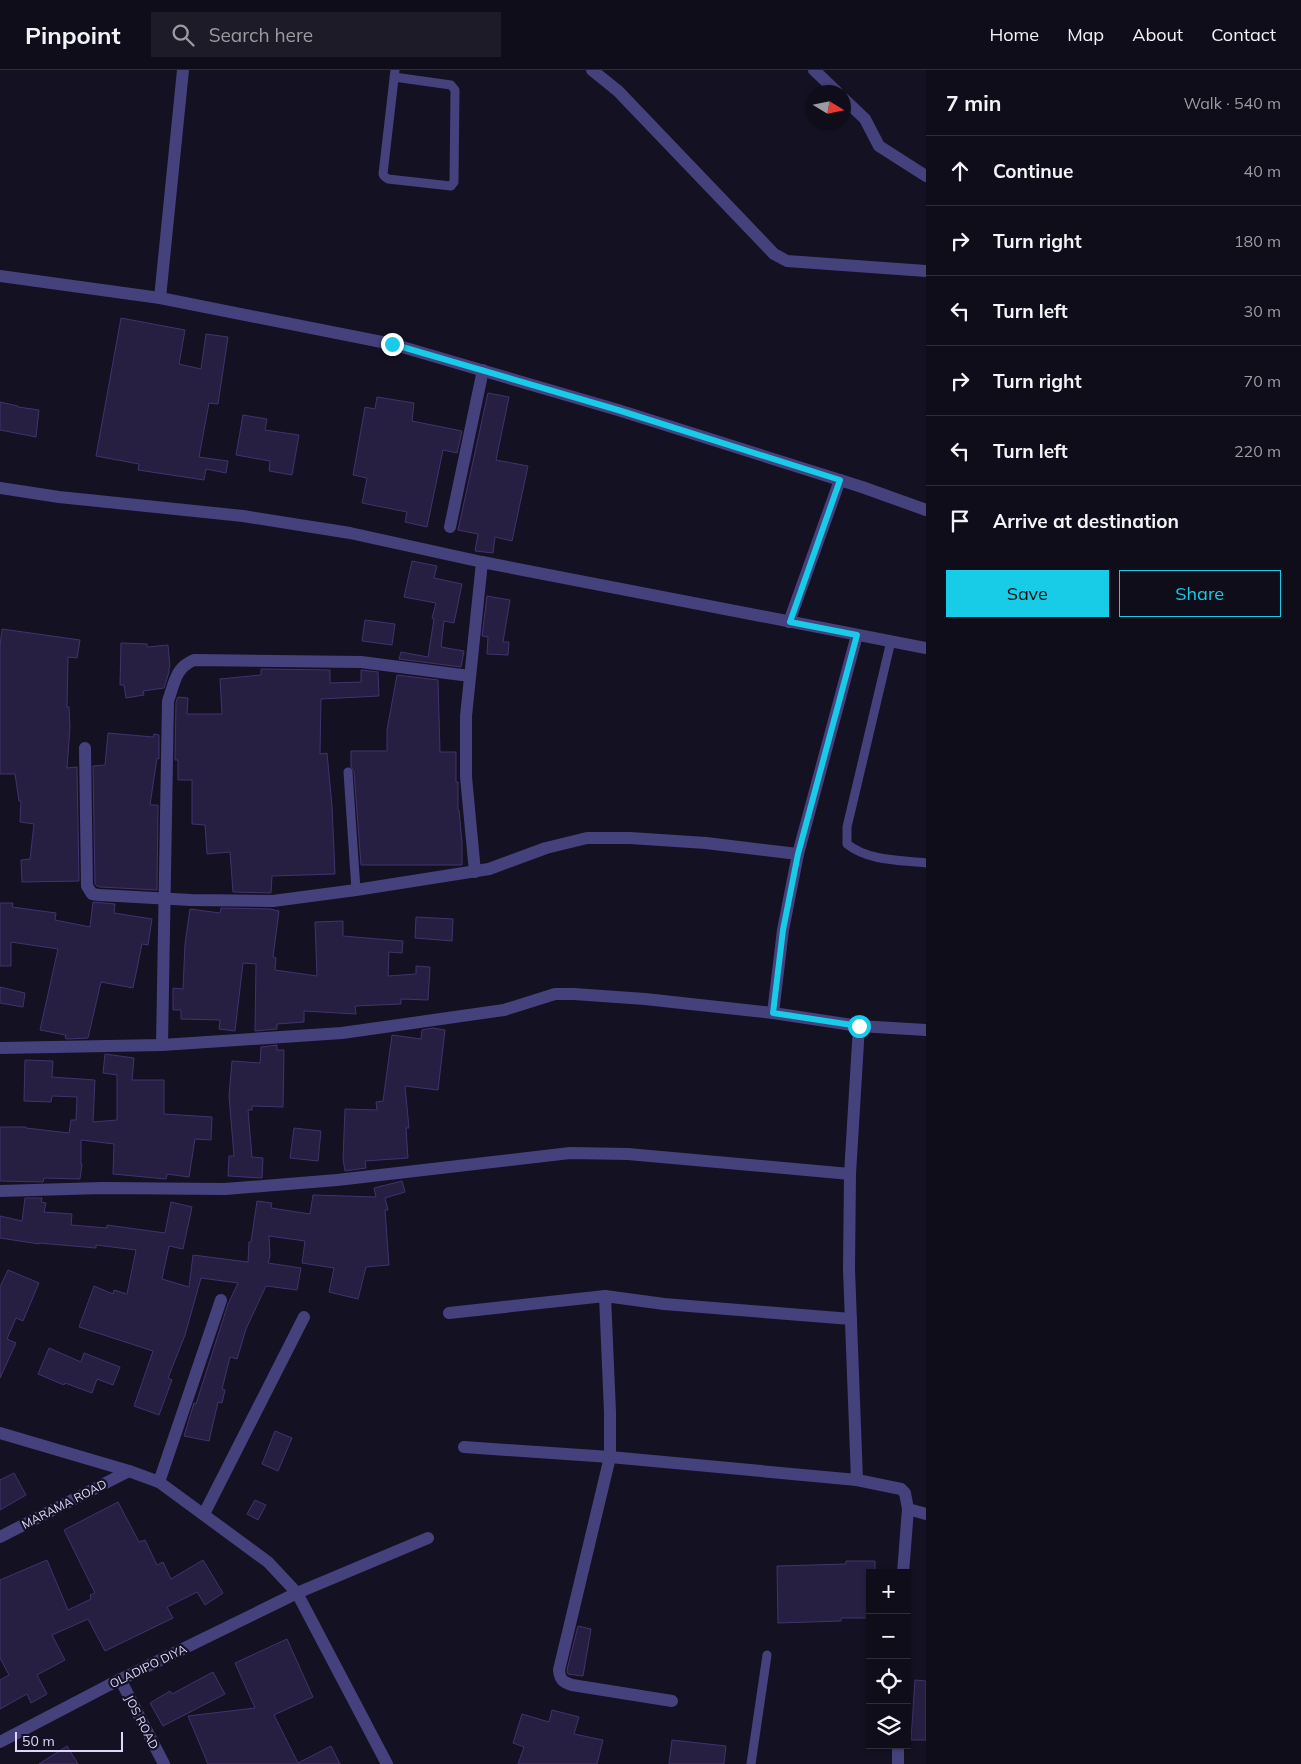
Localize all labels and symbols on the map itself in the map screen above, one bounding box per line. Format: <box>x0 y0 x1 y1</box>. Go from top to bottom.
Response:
north arrow <box>806 85 851 130</box>
route end <box>381 333 404 356</box>
route start <box>848 1015 871 1038</box>
street label: MARAMA ROAD <box>19 1476 109 1532</box>
street label: OLADIPO DIYA <box>107 1641 189 1691</box>
street label: JOS ROAD <box>122 1692 162 1752</box>
scale bar <box>15 1729 122 1752</box>

